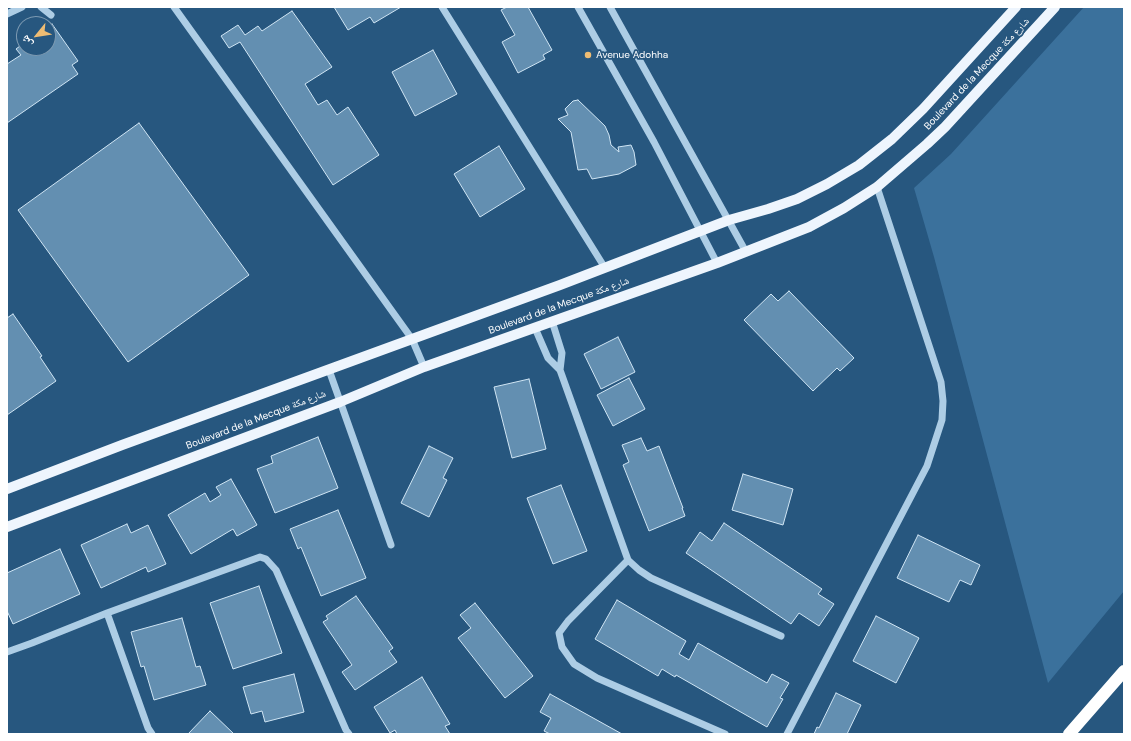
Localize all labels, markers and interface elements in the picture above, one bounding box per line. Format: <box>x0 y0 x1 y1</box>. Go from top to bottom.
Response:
north arrow <box>16 16 56 56</box>
street label: Boulevard de la Mecque شارع مكة <box>922 16 1032 132</box>
text: ش <box>17 33 35 50</box>
place label: Avenue Adohha <box>596 49 668 61</box>
marker: Avenue Adohha <box>583 50 593 60</box>
street label: Boulevard de la Mecque شارع مكة <box>487 275 631 337</box>
street label: Boulevard de la Mecque شارع مكة <box>184 388 328 452</box>

